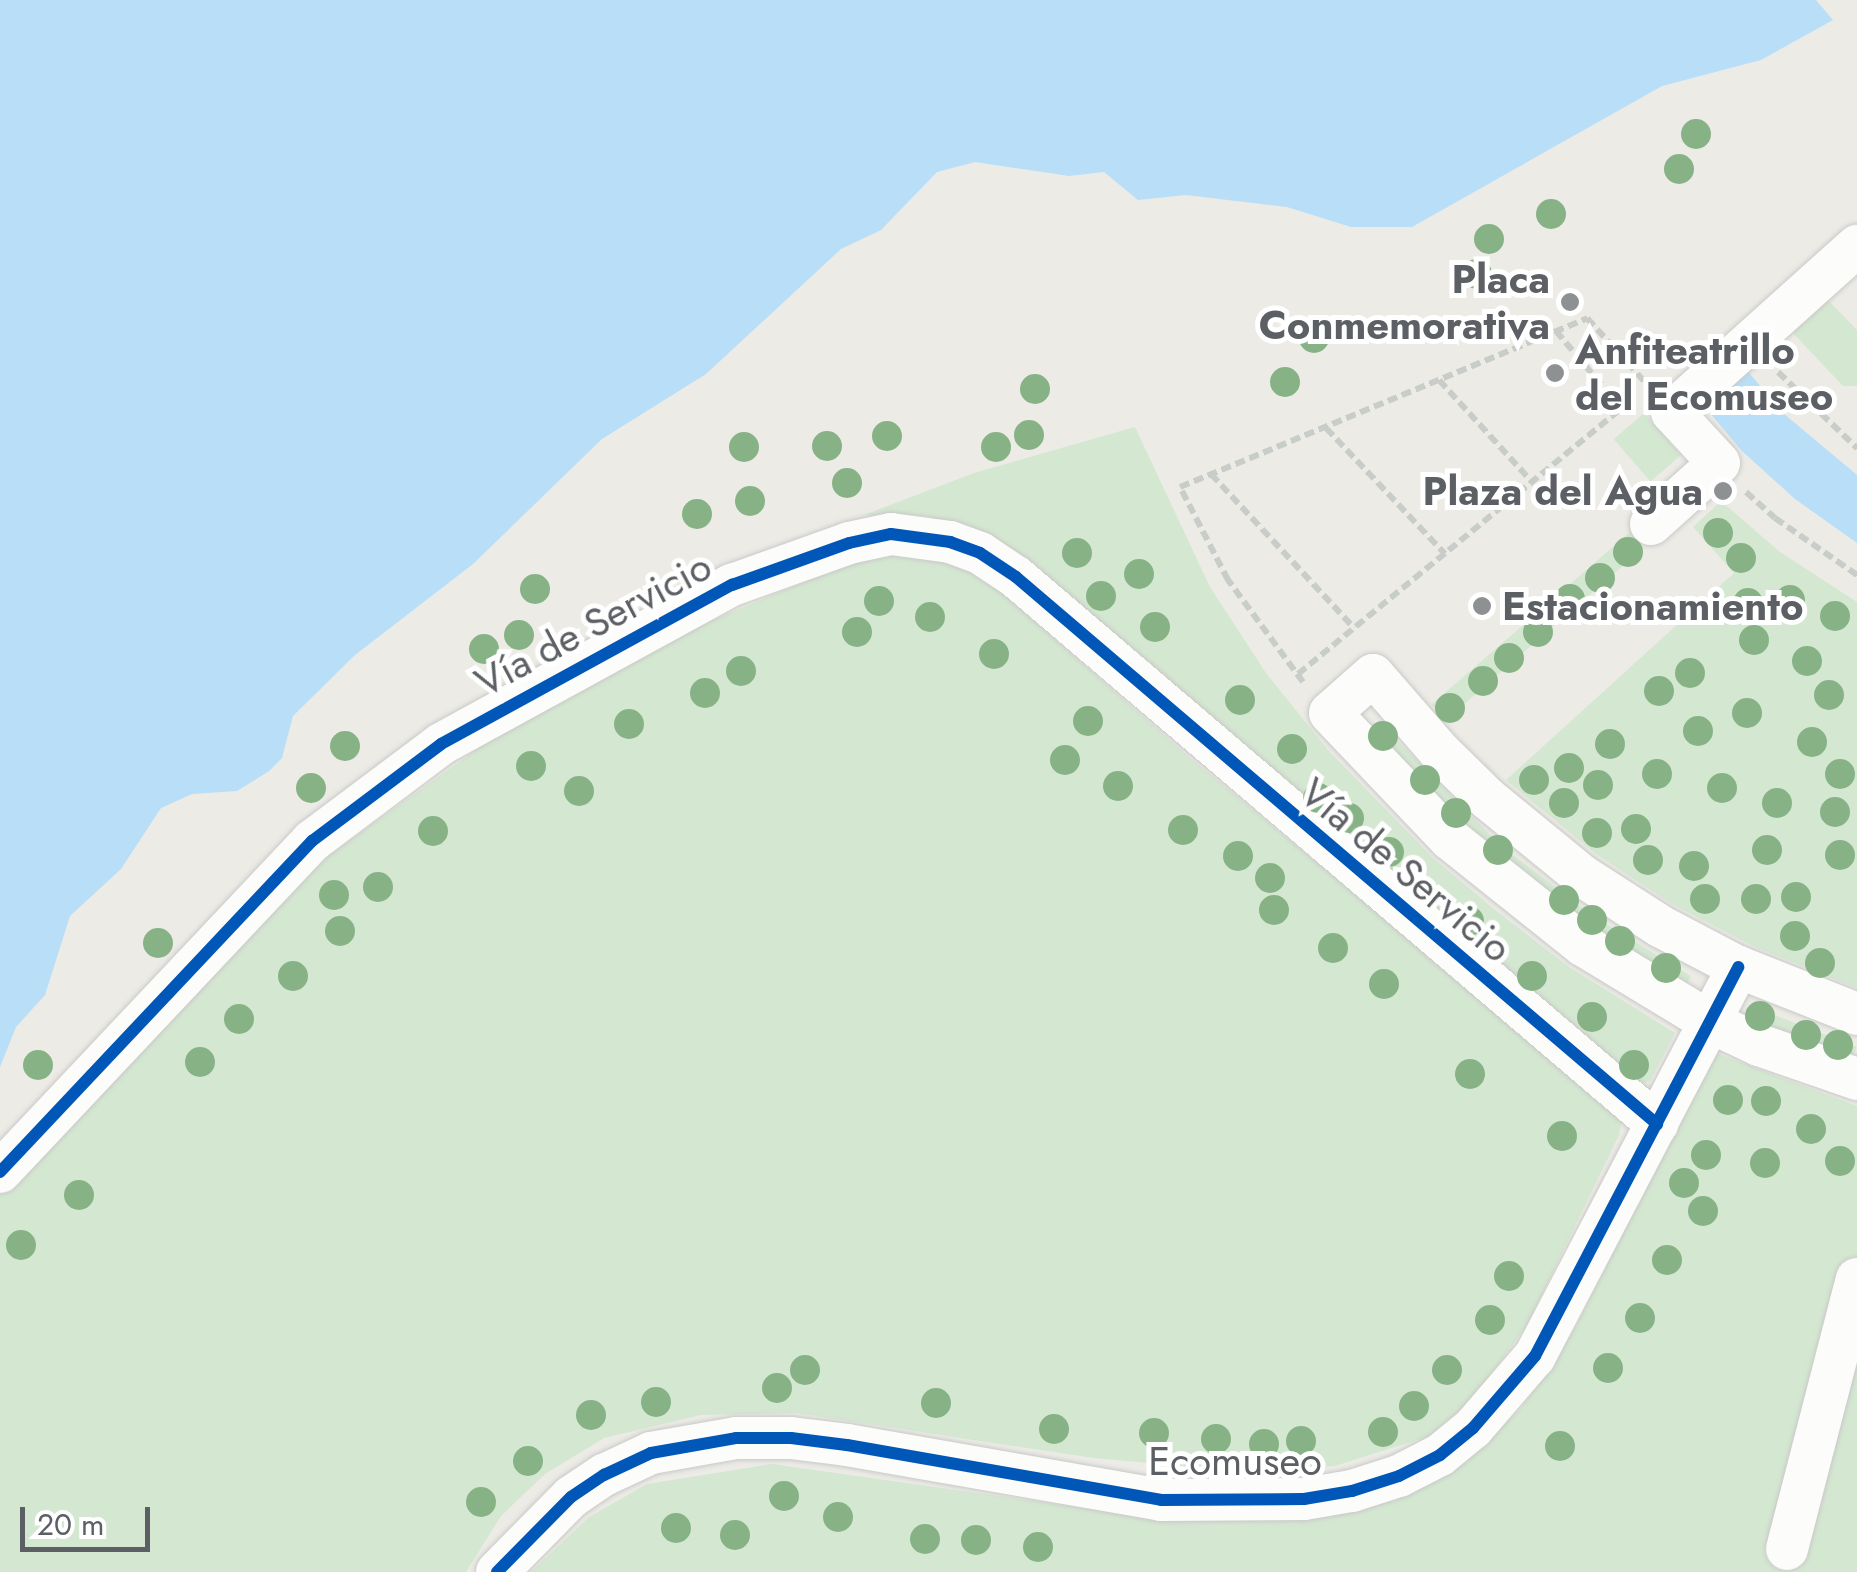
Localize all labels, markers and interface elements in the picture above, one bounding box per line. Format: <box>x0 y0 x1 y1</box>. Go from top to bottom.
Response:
place label: Placa Conmemorativa <box>1259 255 1550 349</box>
marker: Placa Conmemorativa <box>1559 291 1581 313</box>
place label: Anfiteatrillo del Ecomuseo <box>1575 326 1833 420</box>
marker: Anfiteatrillo del Ecomuseo <box>1544 362 1566 384</box>
place label: Plaza del Agua <box>1423 467 1703 515</box>
marker: Plaza del Agua <box>1712 480 1734 502</box>
street label: Vía de Servicio <box>467 542 719 706</box>
place label: Estacionamiento <box>1502 582 1804 630</box>
marker: Estacionamiento <box>1471 595 1493 617</box>
street label: Vía de Servicio <box>1291 768 1521 972</box>
street label: Ecomuseo <box>1148 1437 1322 1485</box>
scale bar <box>25 1487 155 1549</box>
text: 20 m <box>37 1503 104 1546</box>

